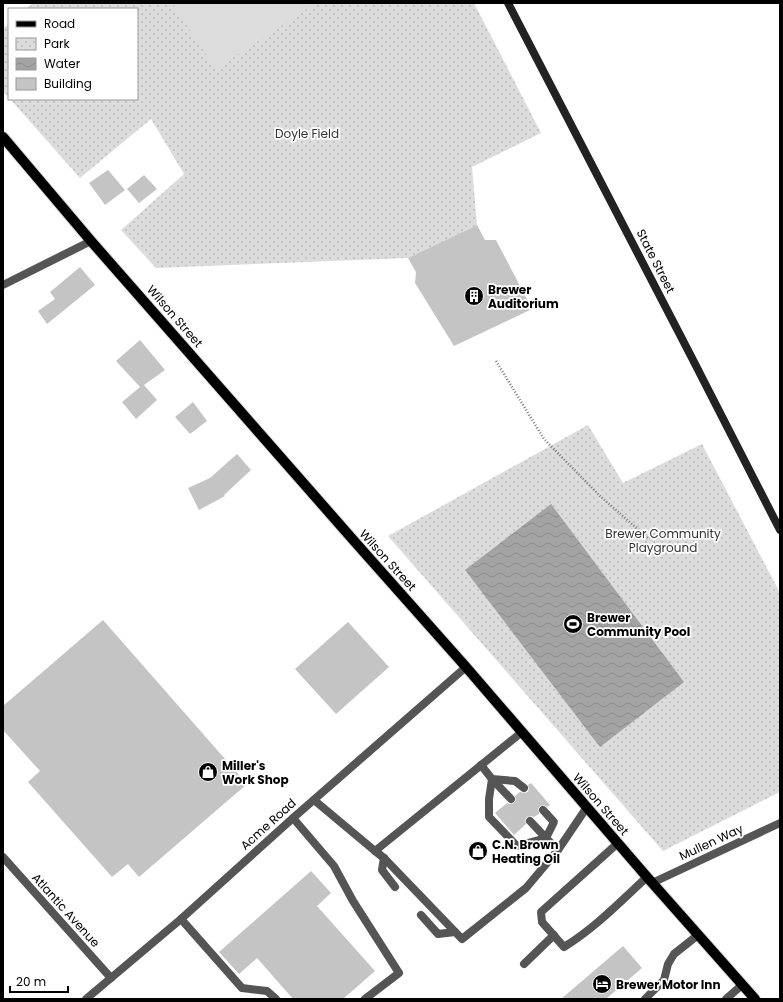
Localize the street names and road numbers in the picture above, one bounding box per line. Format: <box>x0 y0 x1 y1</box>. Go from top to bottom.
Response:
street label: State Street <box>633 226 679 296</box>
street label: Wilson Street <box>143 281 207 351</box>
street label: Wilson Street <box>356 525 420 595</box>
street label: Wilson Street <box>569 769 633 839</box>
street label: Acme Road <box>236 794 300 854</box>
street label: Mullen Way <box>676 820 746 864</box>
street label: Atlantic Avenue <box>28 869 104 951</box>

